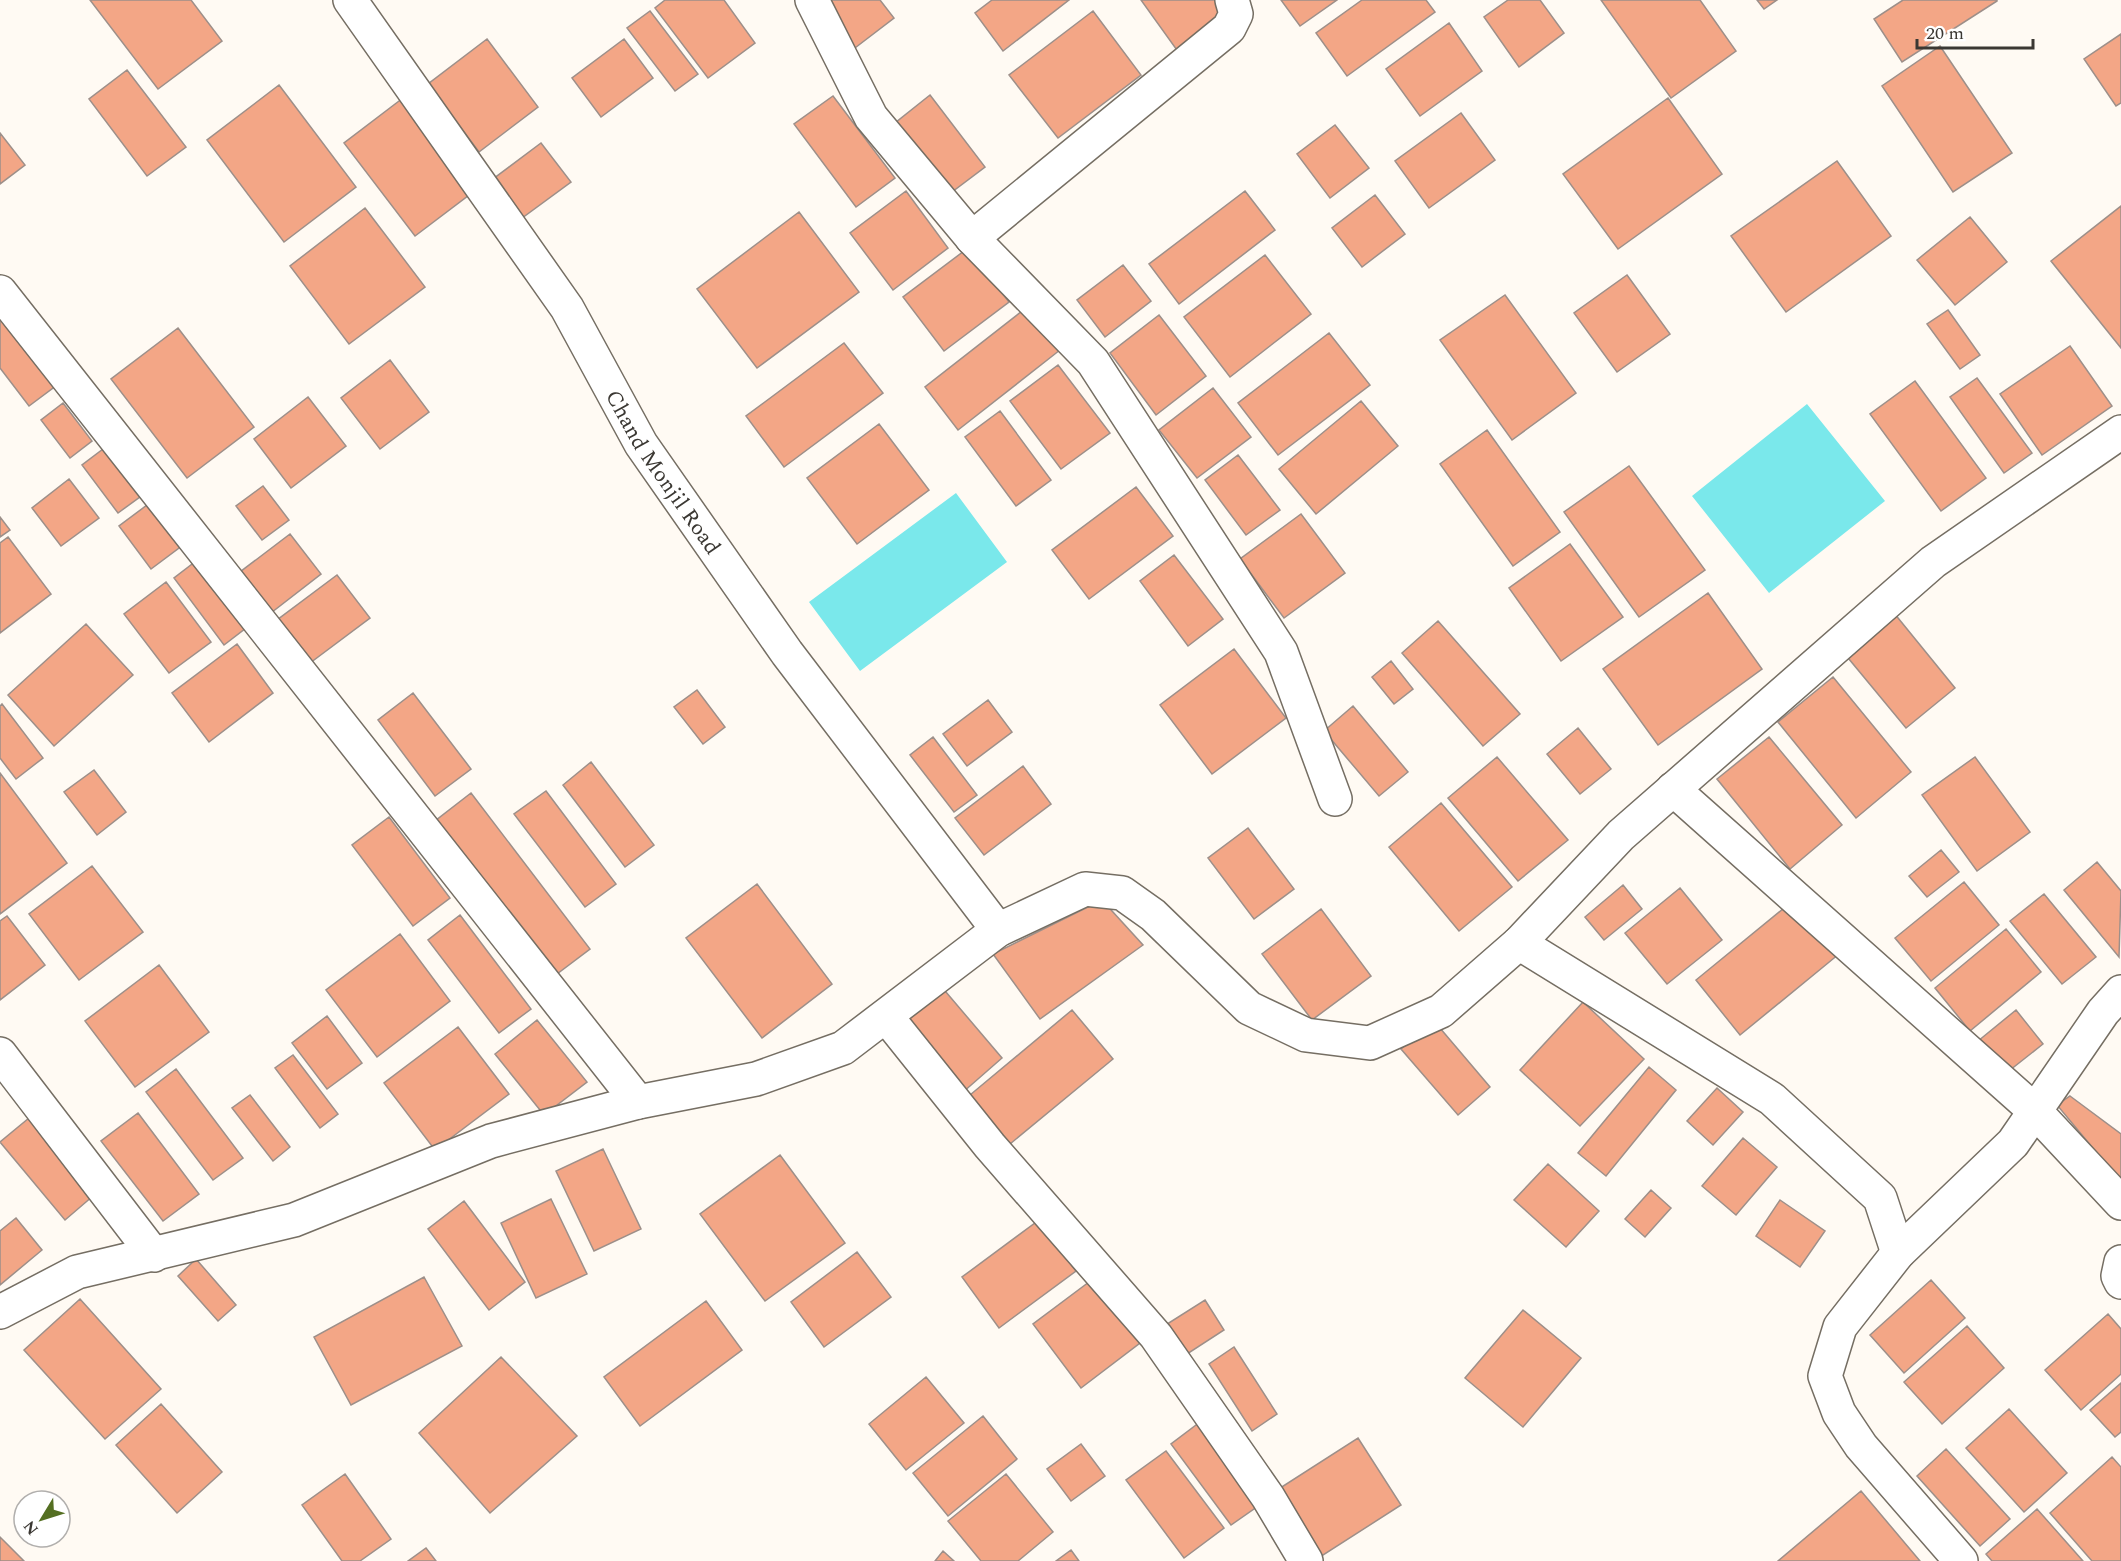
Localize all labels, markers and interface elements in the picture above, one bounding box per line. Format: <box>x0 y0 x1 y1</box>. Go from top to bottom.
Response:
scale bar <box>1917 12 2032 50</box>
text: 20 m <box>1926 20 1964 47</box>
street label: Chand Monjil Road <box>596 384 728 562</box>
north arrow <box>12 1489 72 1549</box>
text: N <box>17 1515 44 1540</box>

